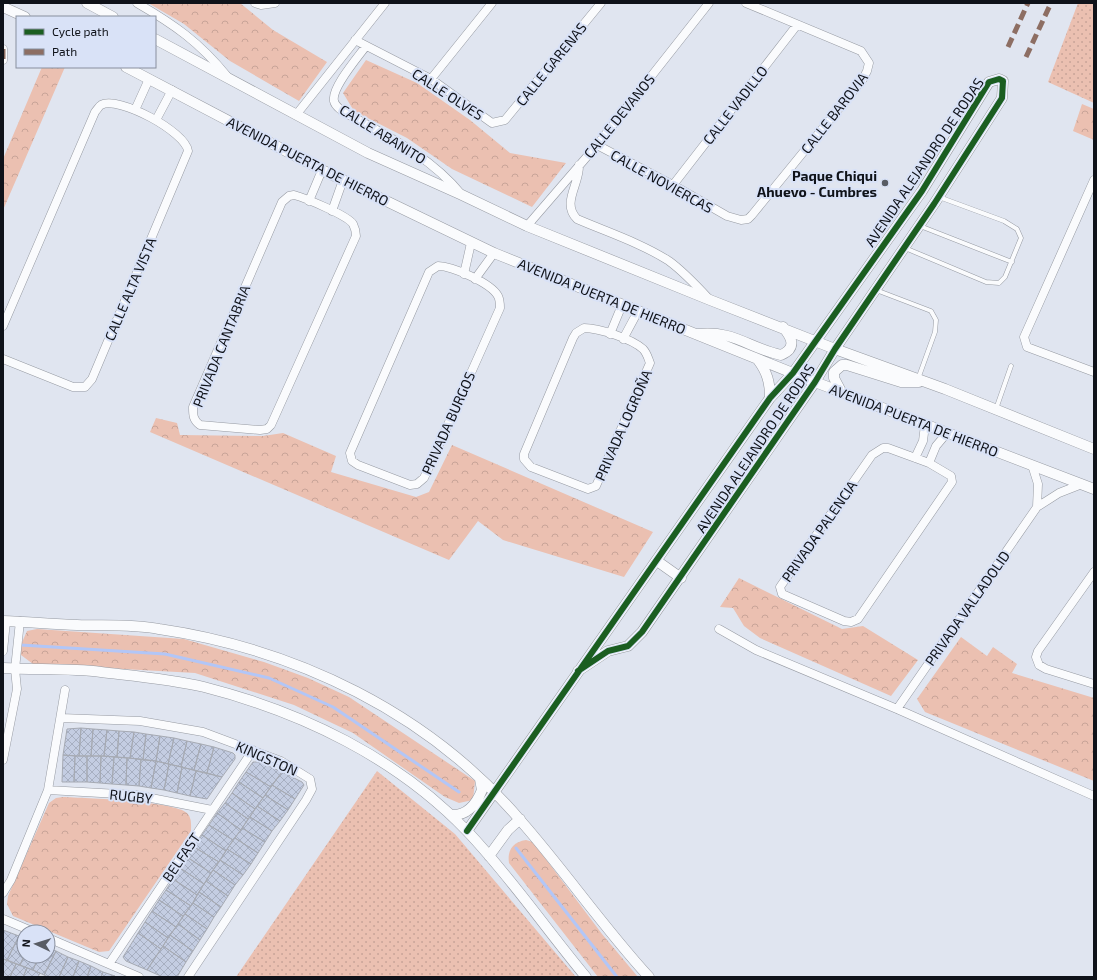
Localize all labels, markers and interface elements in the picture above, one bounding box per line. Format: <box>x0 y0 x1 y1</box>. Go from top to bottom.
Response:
legend <box>16 16 156 68</box>
street label: CALLE GARENAS <box>512 19 590 109</box>
text: Cycle path <box>52 24 109 38</box>
text: Path <box>52 44 77 58</box>
street label: CALLE VADILLO <box>699 62 771 148</box>
street label: CALLE OLVES <box>409 65 487 123</box>
street label: CALLE BAROVIA <box>797 69 871 157</box>
street label: CALLE DEVANOS <box>580 71 658 161</box>
street label: AVENIDA ALEJANDRO DE RODAS <box>861 74 987 250</box>
street label: CALLE ABANITO <box>337 101 429 167</box>
street label: AVENIDA PUERTA DE HIERRO <box>224 113 392 209</box>
street label: CALLE NOVIERCAS <box>608 146 716 216</box>
place label: Paque Chiqui Ahuevo - Cumbres <box>757 167 877 200</box>
marker: Paque Chiqui Ahuevo - Cumbres <box>880 178 890 188</box>
street label: CALLE ALTA VISTA <box>101 234 160 343</box>
street label: AVENIDA PUERTA DE HIERRO <box>516 255 688 337</box>
street label: PRIVADA CANTABRIA <box>189 282 253 410</box>
street label: AVENIDA ALEJANDRO DE RODAS <box>692 360 818 536</box>
street label: PRIVADA LOGROÑA <box>591 367 655 483</box>
street label: PRIVADA BURGOS <box>418 369 478 477</box>
street label: AVENIDA PUERTA DE HIERRO <box>827 380 1001 460</box>
street label: PRIVADA PALENCIA <box>778 477 860 585</box>
street label: PRIVADA VALLADOLID <box>921 547 1013 669</box>
street label: KINGSTON <box>234 737 300 779</box>
street label: RUGBY <box>109 785 153 807</box>
street label: BELFAST <box>159 829 203 885</box>
north arrow <box>16 924 56 964</box>
text: N <box>19 939 32 948</box>

